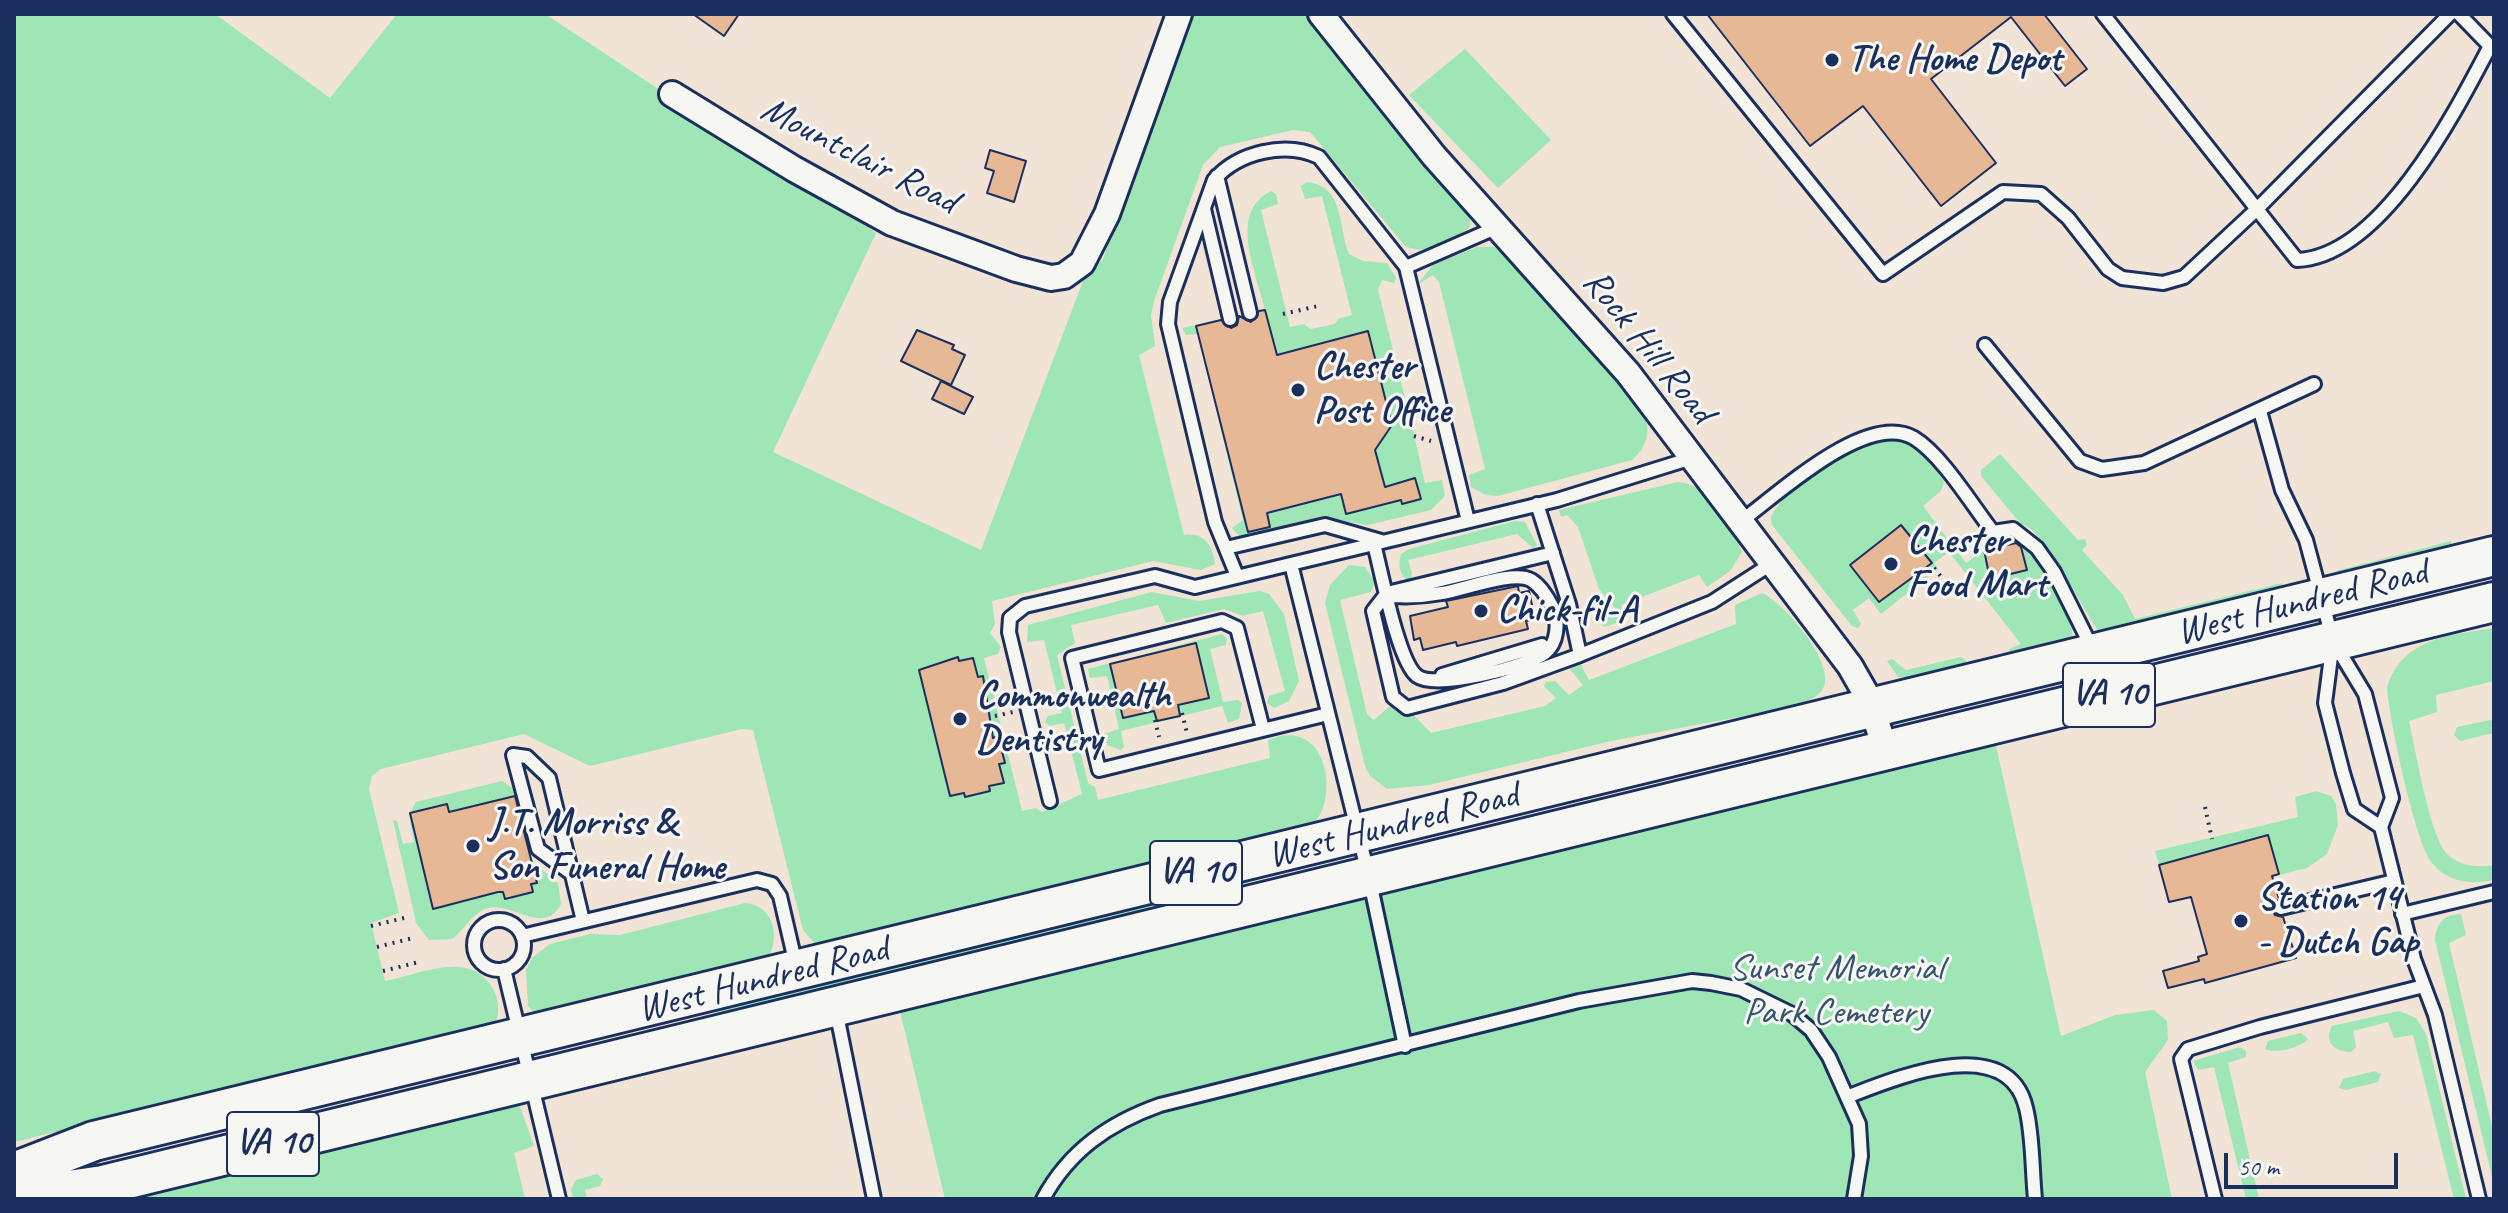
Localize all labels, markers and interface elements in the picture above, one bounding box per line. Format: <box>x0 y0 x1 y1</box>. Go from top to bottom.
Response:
place label: The Home Depot <box>1848 37 2061 83</box>
marker: The Home Depot <box>1823 51 1841 69</box>
street label: Mountclair Road <box>753 87 965 225</box>
street label: Rock Hill Road <box>1572 261 1724 433</box>
place label: Chester Post Office <box>1314 345 1450 434</box>
marker: Chester Post Office <box>1289 381 1307 399</box>
place label: Chester Food Mart <box>1907 519 2047 608</box>
street label: West Hundred Road <box>2172 550 2432 656</box>
marker: Chester Food Mart <box>1882 555 1900 573</box>
place label: Chick-fil-A <box>1497 588 1637 634</box>
marker: Chick-fil-A <box>1472 602 1490 620</box>
road number: VA 10 <box>2063 663 2155 727</box>
place label: Commonwealth Dentistry <box>976 674 1171 764</box>
marker: Commonwealth Dentistry <box>951 710 969 728</box>
street label: West Hundred Road <box>1263 773 1523 879</box>
place label: J.T. Morriss & Son Funeral Home <box>489 801 725 890</box>
marker: J.T. Morriss & Son Funeral Home <box>464 837 482 855</box>
road number: VA 10 <box>1150 841 1242 905</box>
place label: Station 14 - Dutch Gap <box>2257 876 2418 966</box>
marker: Station 14 - Dutch Gap <box>2232 912 2250 930</box>
street label: West Hundred Road <box>633 927 893 1033</box>
park label: Sunset Memorial Park Cemetery <box>1729 946 1943 1036</box>
road number: VA 10 <box>227 1112 319 1176</box>
scale bar <box>2228 1137 2402 1187</box>
text: 50 m <box>2238 1152 2279 1182</box>

